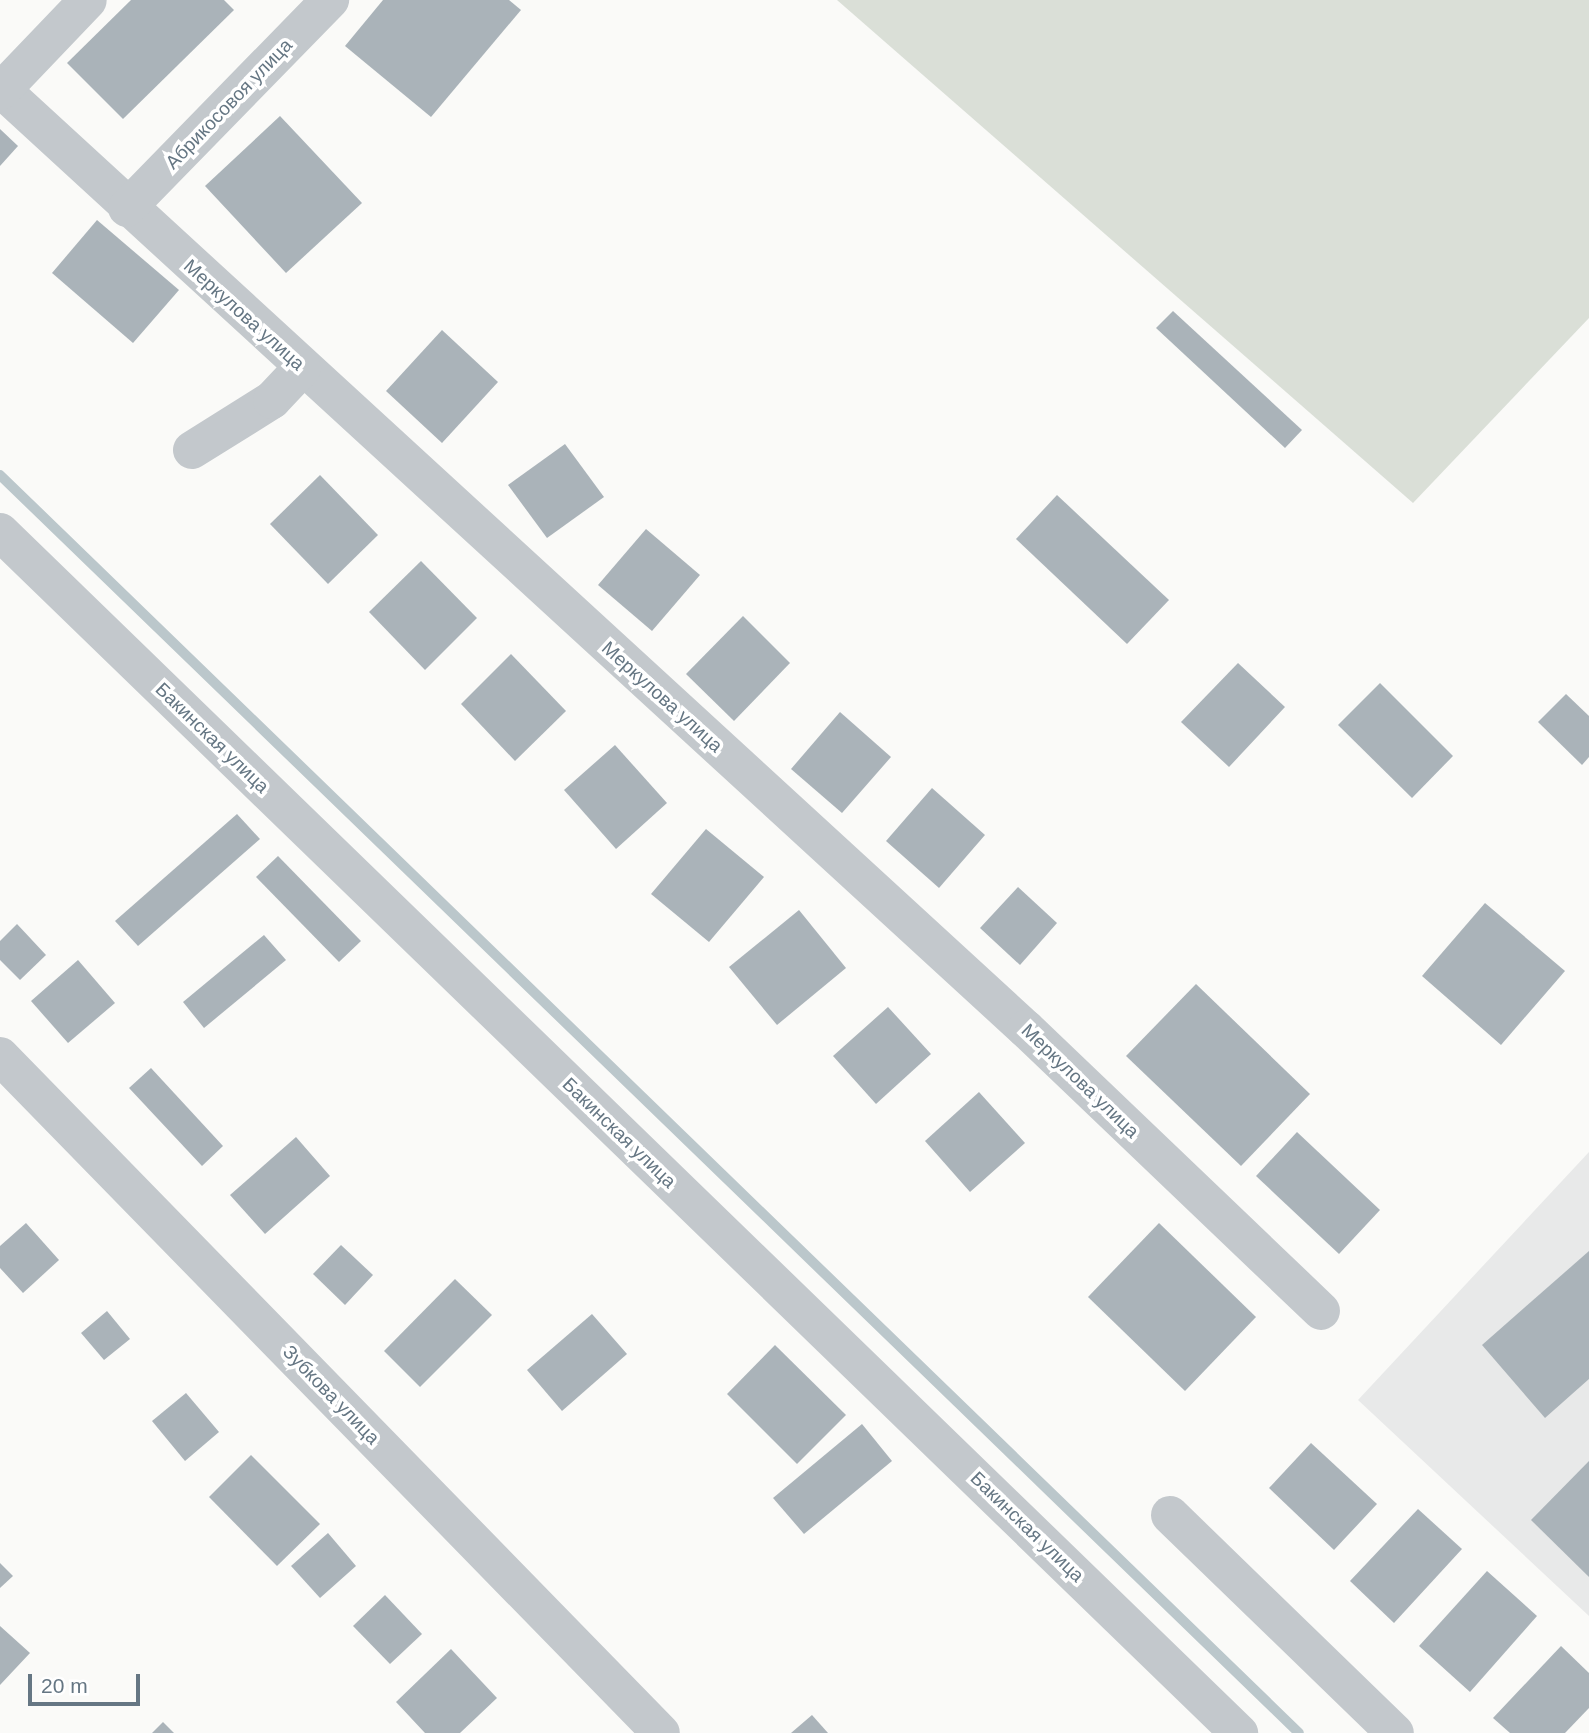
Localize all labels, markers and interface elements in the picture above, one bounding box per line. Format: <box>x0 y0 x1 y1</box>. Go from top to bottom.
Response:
street label: Абрикосовоя улица <box>161 34 297 174</box>
street label: Меркулова улица <box>179 255 309 375</box>
street label: Меркулова улица <box>597 637 727 757</box>
street label: Бакинская улица <box>150 678 274 798</box>
street label: Меркулова улица <box>1016 1019 1144 1143</box>
street label: Бакинская улица <box>557 1073 681 1193</box>
street label: Зубкова улица <box>278 1341 384 1449</box>
street label: Бакинская улица <box>965 1467 1089 1587</box>
scale bar <box>32 1660 144 1704</box>
text: 20 m <box>41 1674 88 1697</box>

